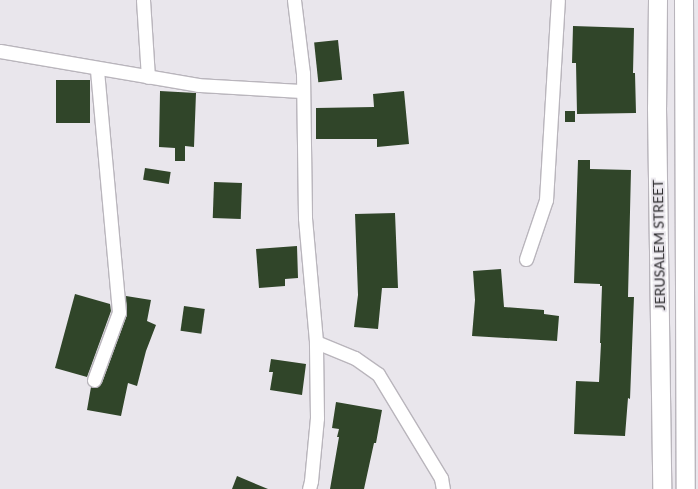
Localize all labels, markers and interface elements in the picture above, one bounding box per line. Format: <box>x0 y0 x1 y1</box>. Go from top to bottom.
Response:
street label: JERUSALEM STREET <box>649 179 669 311</box>

